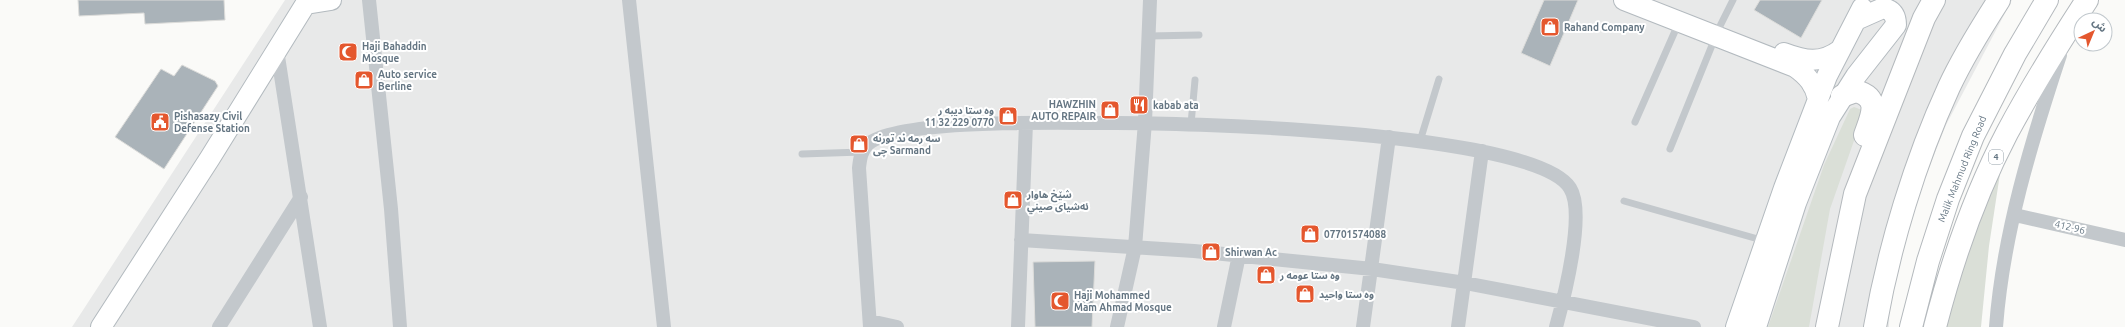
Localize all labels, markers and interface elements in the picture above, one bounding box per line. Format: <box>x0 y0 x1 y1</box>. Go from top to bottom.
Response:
north arrow <box>2073 12 2113 52</box>
text: ش <box>2090 15 2110 35</box>
shop icon: Rahand Company <box>1539 16 1561 38</box>
place label: Rahand Company <box>1564 22 1645 33</box>
mosque icon: Haji Bahaddin Mosque <box>337 41 359 63</box>
place label: Haji Bahaddin Mosque <box>362 41 427 64</box>
shop icon: Auto service Berline <box>353 69 375 91</box>
place label: Auto service Berline <box>378 69 437 92</box>
restaurant icon: kabab ata <box>1128 94 1150 116</box>
place label: HAWZHIN AUTO REPAIR <box>1031 99 1096 122</box>
shop icon: HAWZHIN AUTO REPAIR <box>1099 99 1121 121</box>
place label: kabab ata <box>1153 100 1199 111</box>
place label: وه ستا دیبه ر 11 32 229 0770 <box>925 105 994 128</box>
shop icon: وه ستا دیبه ر 11 32 229 0770 <box>997 105 1019 127</box>
public building icon: Pishasazy Civil Defense Station <box>149 111 171 133</box>
place label: Pishasazy Civil Defense Station <box>174 111 250 134</box>
street label: Malik Mahmud Ring Road <box>1936 114 1988 224</box>
shop icon: سه رمه ند تورنه چی Sarmand <box>848 133 870 155</box>
place label: سه رمه ند تورنه چی Sarmand <box>873 133 940 157</box>
road number: 4 <box>1989 150 2003 164</box>
shop icon: شێخ هاوار ئەشیای صيني <box>1002 189 1024 211</box>
place label: شێخ هاوار ئەشیای صيني <box>1026 189 1089 215</box>
street label: 412-96 <box>2054 218 2087 236</box>
shop icon: 07701574088 <box>1299 223 1321 245</box>
place label: 07701574088 <box>1324 229 1386 240</box>
shop icon: Shirwan Ac <box>1200 241 1222 263</box>
place label: Shirwan Ac <box>1225 247 1277 258</box>
shop icon: وه ستا عومه ر <box>1255 264 1277 286</box>
place label: وه ستا عومه ر <box>1279 270 1340 282</box>
shop icon: وه ستا واحید <box>1294 283 1316 305</box>
place label: وه ستا واحید <box>1319 289 1374 301</box>
mosque icon: Haji Mohammed Mam Ahmad Mosque <box>1049 290 1071 312</box>
place label: Haji Mohammed Mam Ahmad Mosque <box>1074 290 1172 313</box>

